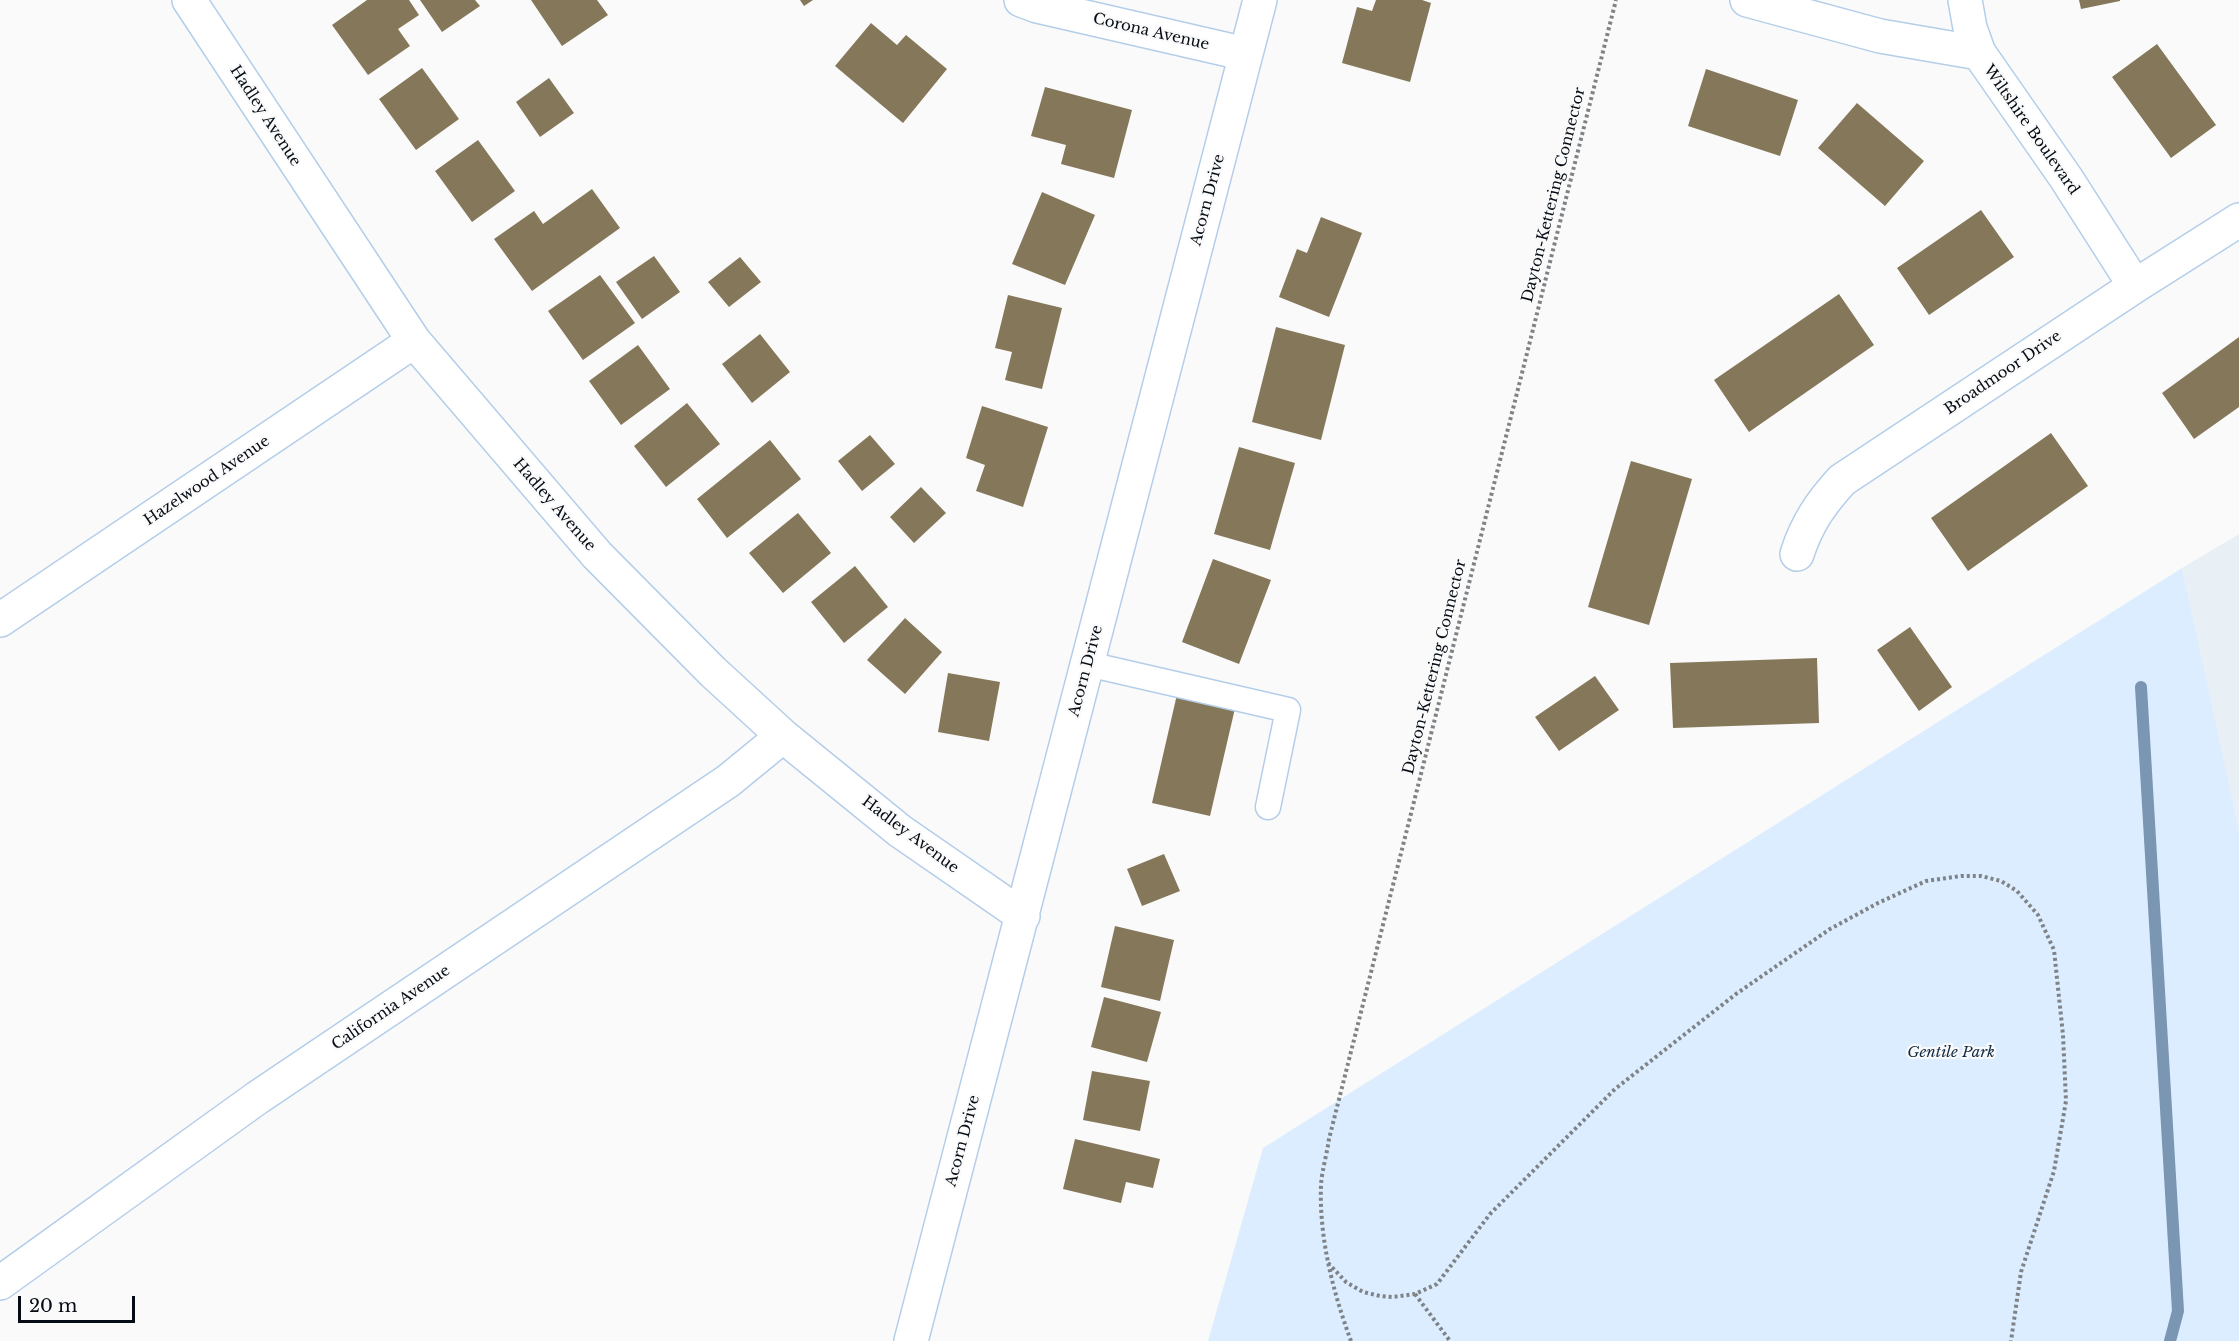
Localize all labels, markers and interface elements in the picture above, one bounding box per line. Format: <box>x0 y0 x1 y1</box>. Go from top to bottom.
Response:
street label: Corona Avenue <box>1091 10 1211 54</box>
street label: Hadley Avenue <box>226 62 304 170</box>
street label: Wiltshire Boulevard <box>1979 62 2083 198</box>
street label: Dayton-Kettering Connector <box>1519 86 1589 304</box>
street label: Acorn Drive <box>1187 152 1229 248</box>
street label: Broadmoor Drive <box>1941 327 2065 419</box>
street label: Hazelwood Avenue <box>141 432 273 530</box>
street label: Hadley Avenue <box>509 455 599 555</box>
street label: Dayton-Kettering Connector <box>1400 558 1470 776</box>
street label: Acorn Drive <box>1065 623 1107 719</box>
street label: Hadley Avenue <box>858 793 962 877</box>
street label: California Avenue <box>329 962 453 1054</box>
park label: Gentile Park <box>1907 1044 1995 1062</box>
street label: Acorn Drive <box>942 1093 984 1189</box>
scale bar <box>21 1284 138 1322</box>
text: 20 m <box>29 1295 77 1317</box>

